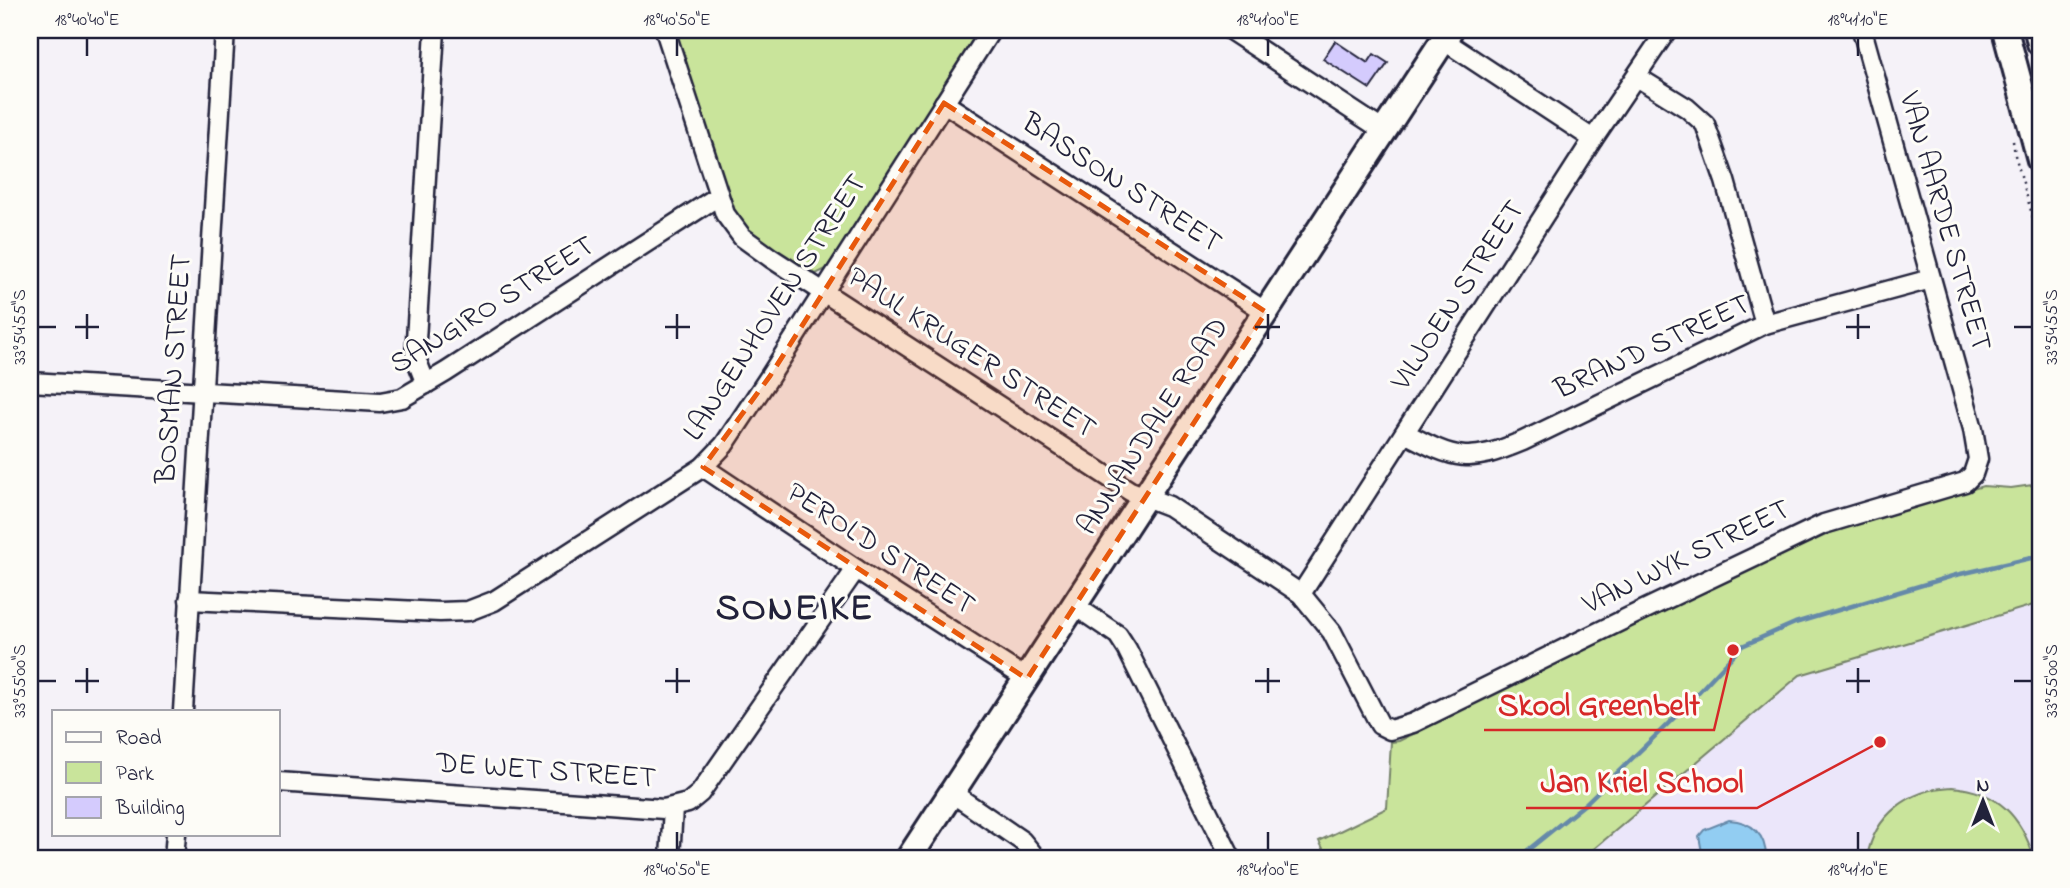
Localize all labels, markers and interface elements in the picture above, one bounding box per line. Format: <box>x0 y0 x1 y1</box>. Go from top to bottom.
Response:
text: 18°40'40"E <box>55 8 119 34</box>
text: 18°40'50"E <box>643 8 711 34</box>
text: 18°41'00"E <box>1237 8 1300 34</box>
text: 18°41'10"E <box>1828 8 1889 34</box>
street label: VAN AARDE STREET <box>1886 86 2002 357</box>
street label: BASSON STREET <box>1011 102 1230 265</box>
street label: LANGENHOVEN STREET <box>673 166 879 450</box>
street label: VILJOEN STREET <box>1380 192 1537 401</box>
street label: SANGIRO STREET <box>382 225 604 387</box>
street label: BOSMAN STREET <box>145 253 205 486</box>
street label: PAUL KRUGER STREET <box>838 257 1104 451</box>
street label: BRAND STREET <box>1547 283 1758 413</box>
text: 33°54'55"S <box>8 289 34 365</box>
text: 33°54'55"S <box>2040 289 2066 365</box>
street label: ANNANDALE ROAD <box>1067 309 1241 545</box>
street label: PEROLD STREET <box>777 472 983 628</box>
street label: VAN WYK STREET <box>1575 489 1798 628</box>
district label: SONEIKE <box>716 583 874 637</box>
text: 33°55'00"S <box>8 644 34 718</box>
text: 33°55'00"S <box>2040 644 2066 718</box>
callout: Skool Greenbelt <box>1484 677 1714 730</box>
text: Skool Greenbelt <box>1498 684 1700 731</box>
legend <box>52 710 280 836</box>
text: Road <box>116 724 162 754</box>
street label: DE WET STREET <box>434 742 657 802</box>
callout: Jan Kriel School <box>1526 755 1757 808</box>
text: Park <box>116 760 155 790</box>
text: Jan Kriel School <box>1540 761 1744 808</box>
north arrow <box>1948 766 2018 836</box>
text: N <box>1977 773 1990 800</box>
text: Building <box>115 794 185 826</box>
text: 18°40'50"E <box>643 858 711 884</box>
text: 18°41'00"E <box>1237 858 1300 884</box>
text: 18°41'10"E <box>1828 858 1889 884</box>

